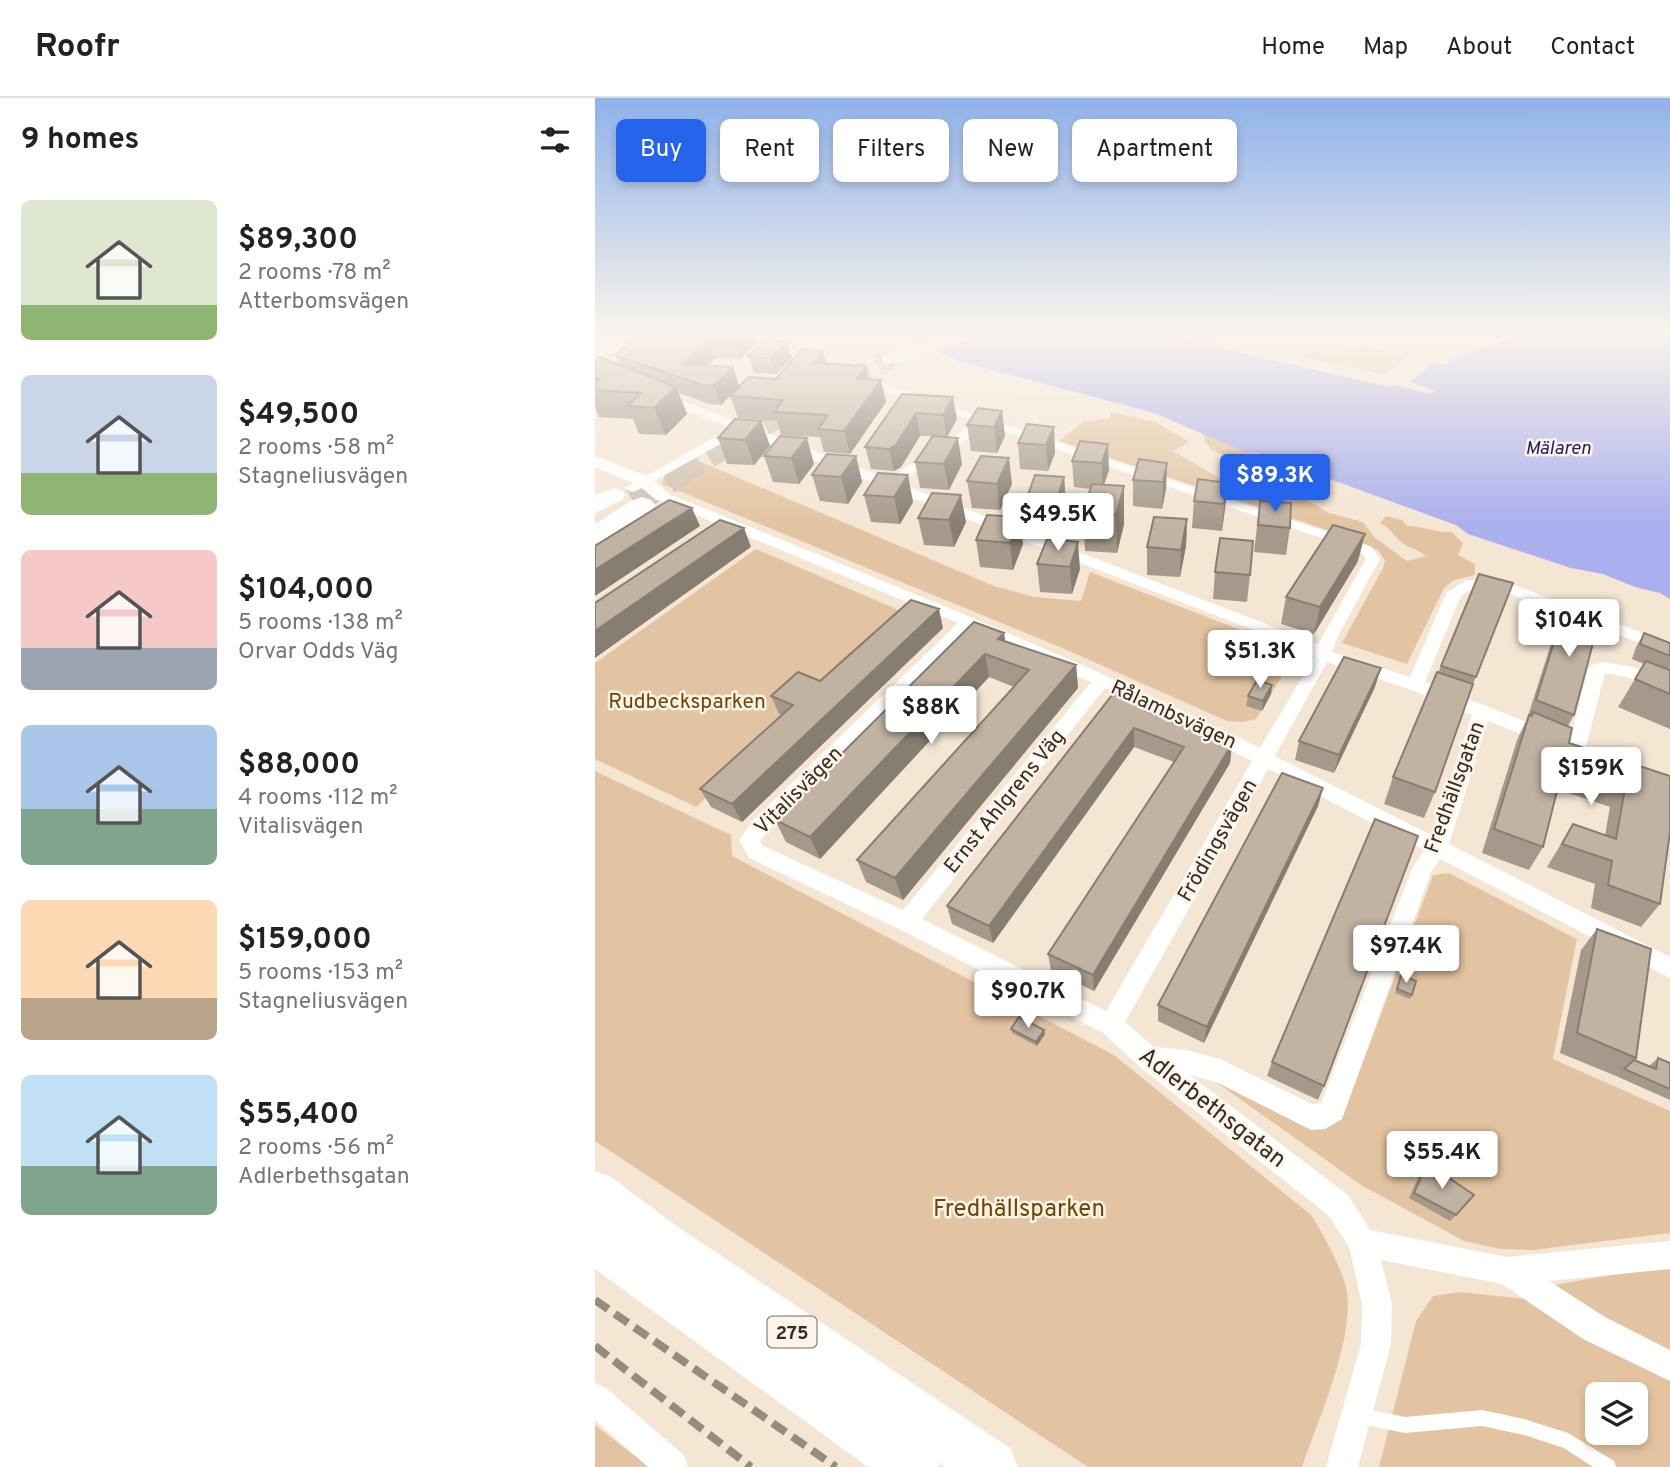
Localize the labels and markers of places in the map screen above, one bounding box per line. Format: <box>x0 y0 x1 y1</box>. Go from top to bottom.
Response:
pin: $89.3K <box>1218 454 1332 514</box>
pin: $49.5K <box>1001 494 1115 553</box>
pin: $104K <box>1520 600 1618 659</box>
pin: $51.3K <box>1203 630 1317 690</box>
pin: $88K <box>890 686 972 746</box>
pin: $159K <box>1542 748 1640 807</box>
pin: $97.4K <box>1349 926 1463 985</box>
pin: $90.7K <box>971 970 1085 1030</box>
pin: $55.4K <box>1385 1132 1499 1191</box>

